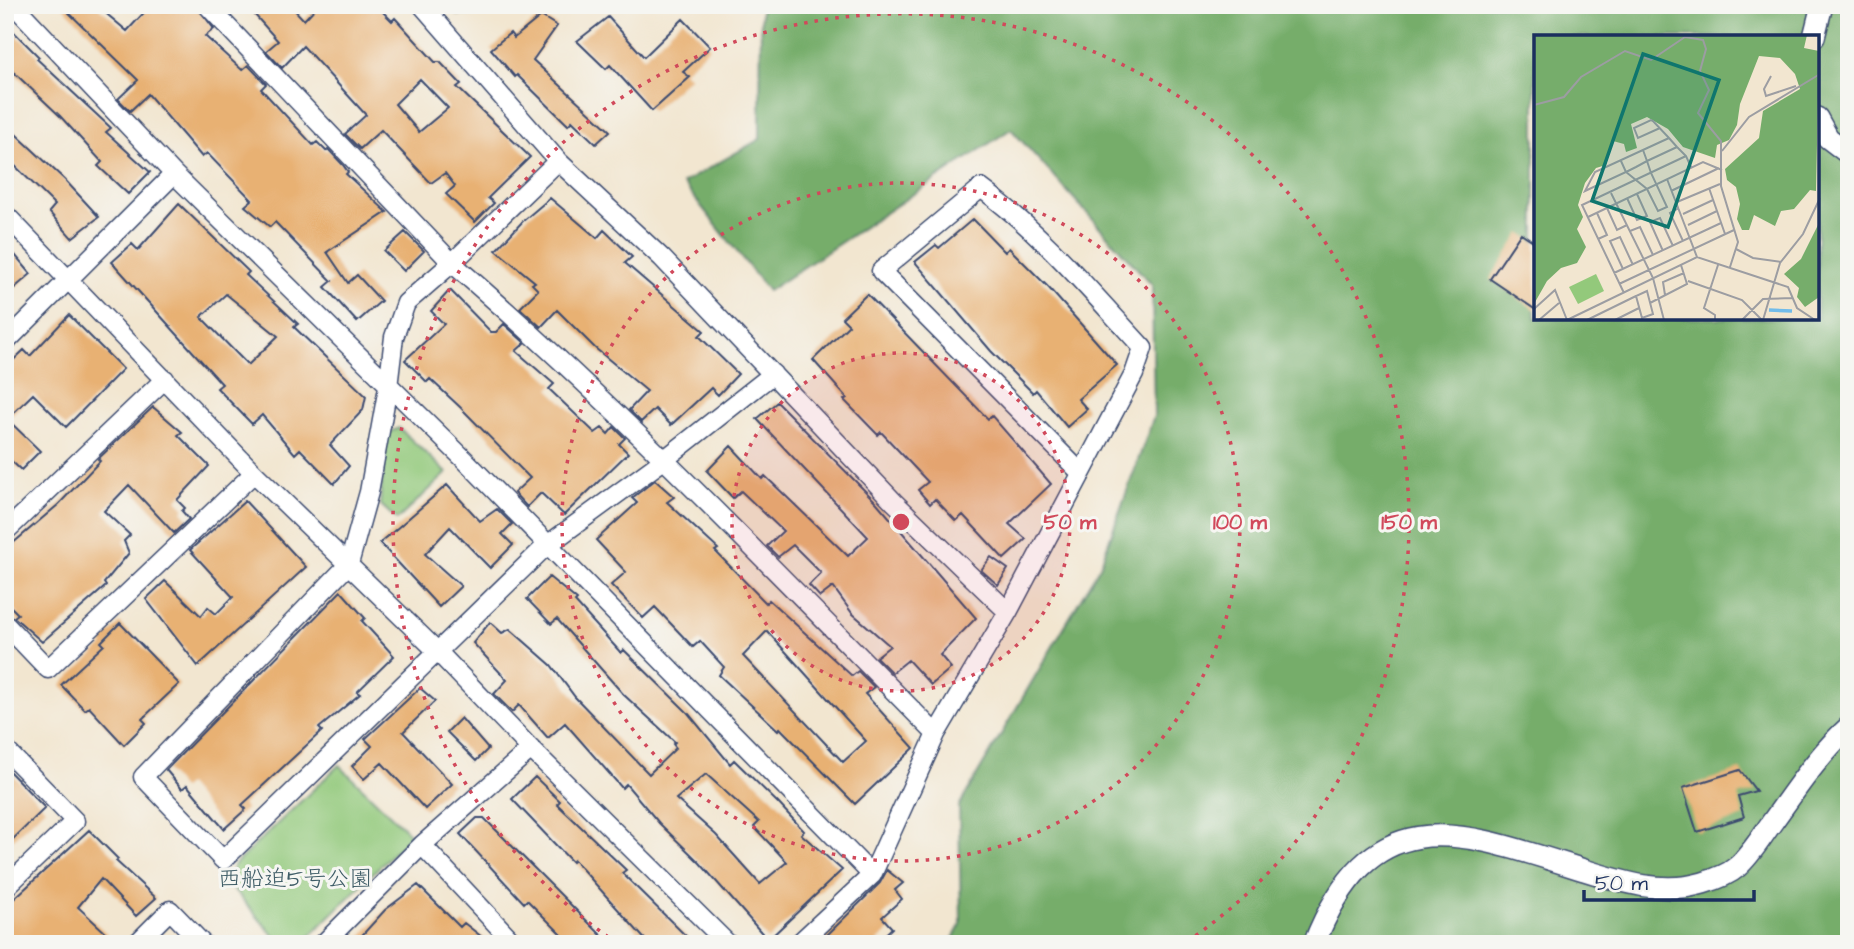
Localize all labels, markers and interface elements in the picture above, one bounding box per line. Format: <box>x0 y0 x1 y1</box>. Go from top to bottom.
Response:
inset map <box>1534 35 1819 320</box>
text: 50 m <box>1044 508 1097 537</box>
text: 100 m <box>1213 508 1268 537</box>
text: 150 m <box>1381 508 1437 537</box>
centre of rings <box>889 510 913 534</box>
scale bar <box>1584 858 1754 902</box>
park label: 西船迫5号公園 <box>218 863 372 895</box>
text: 50 m <box>1595 869 1649 898</box>

